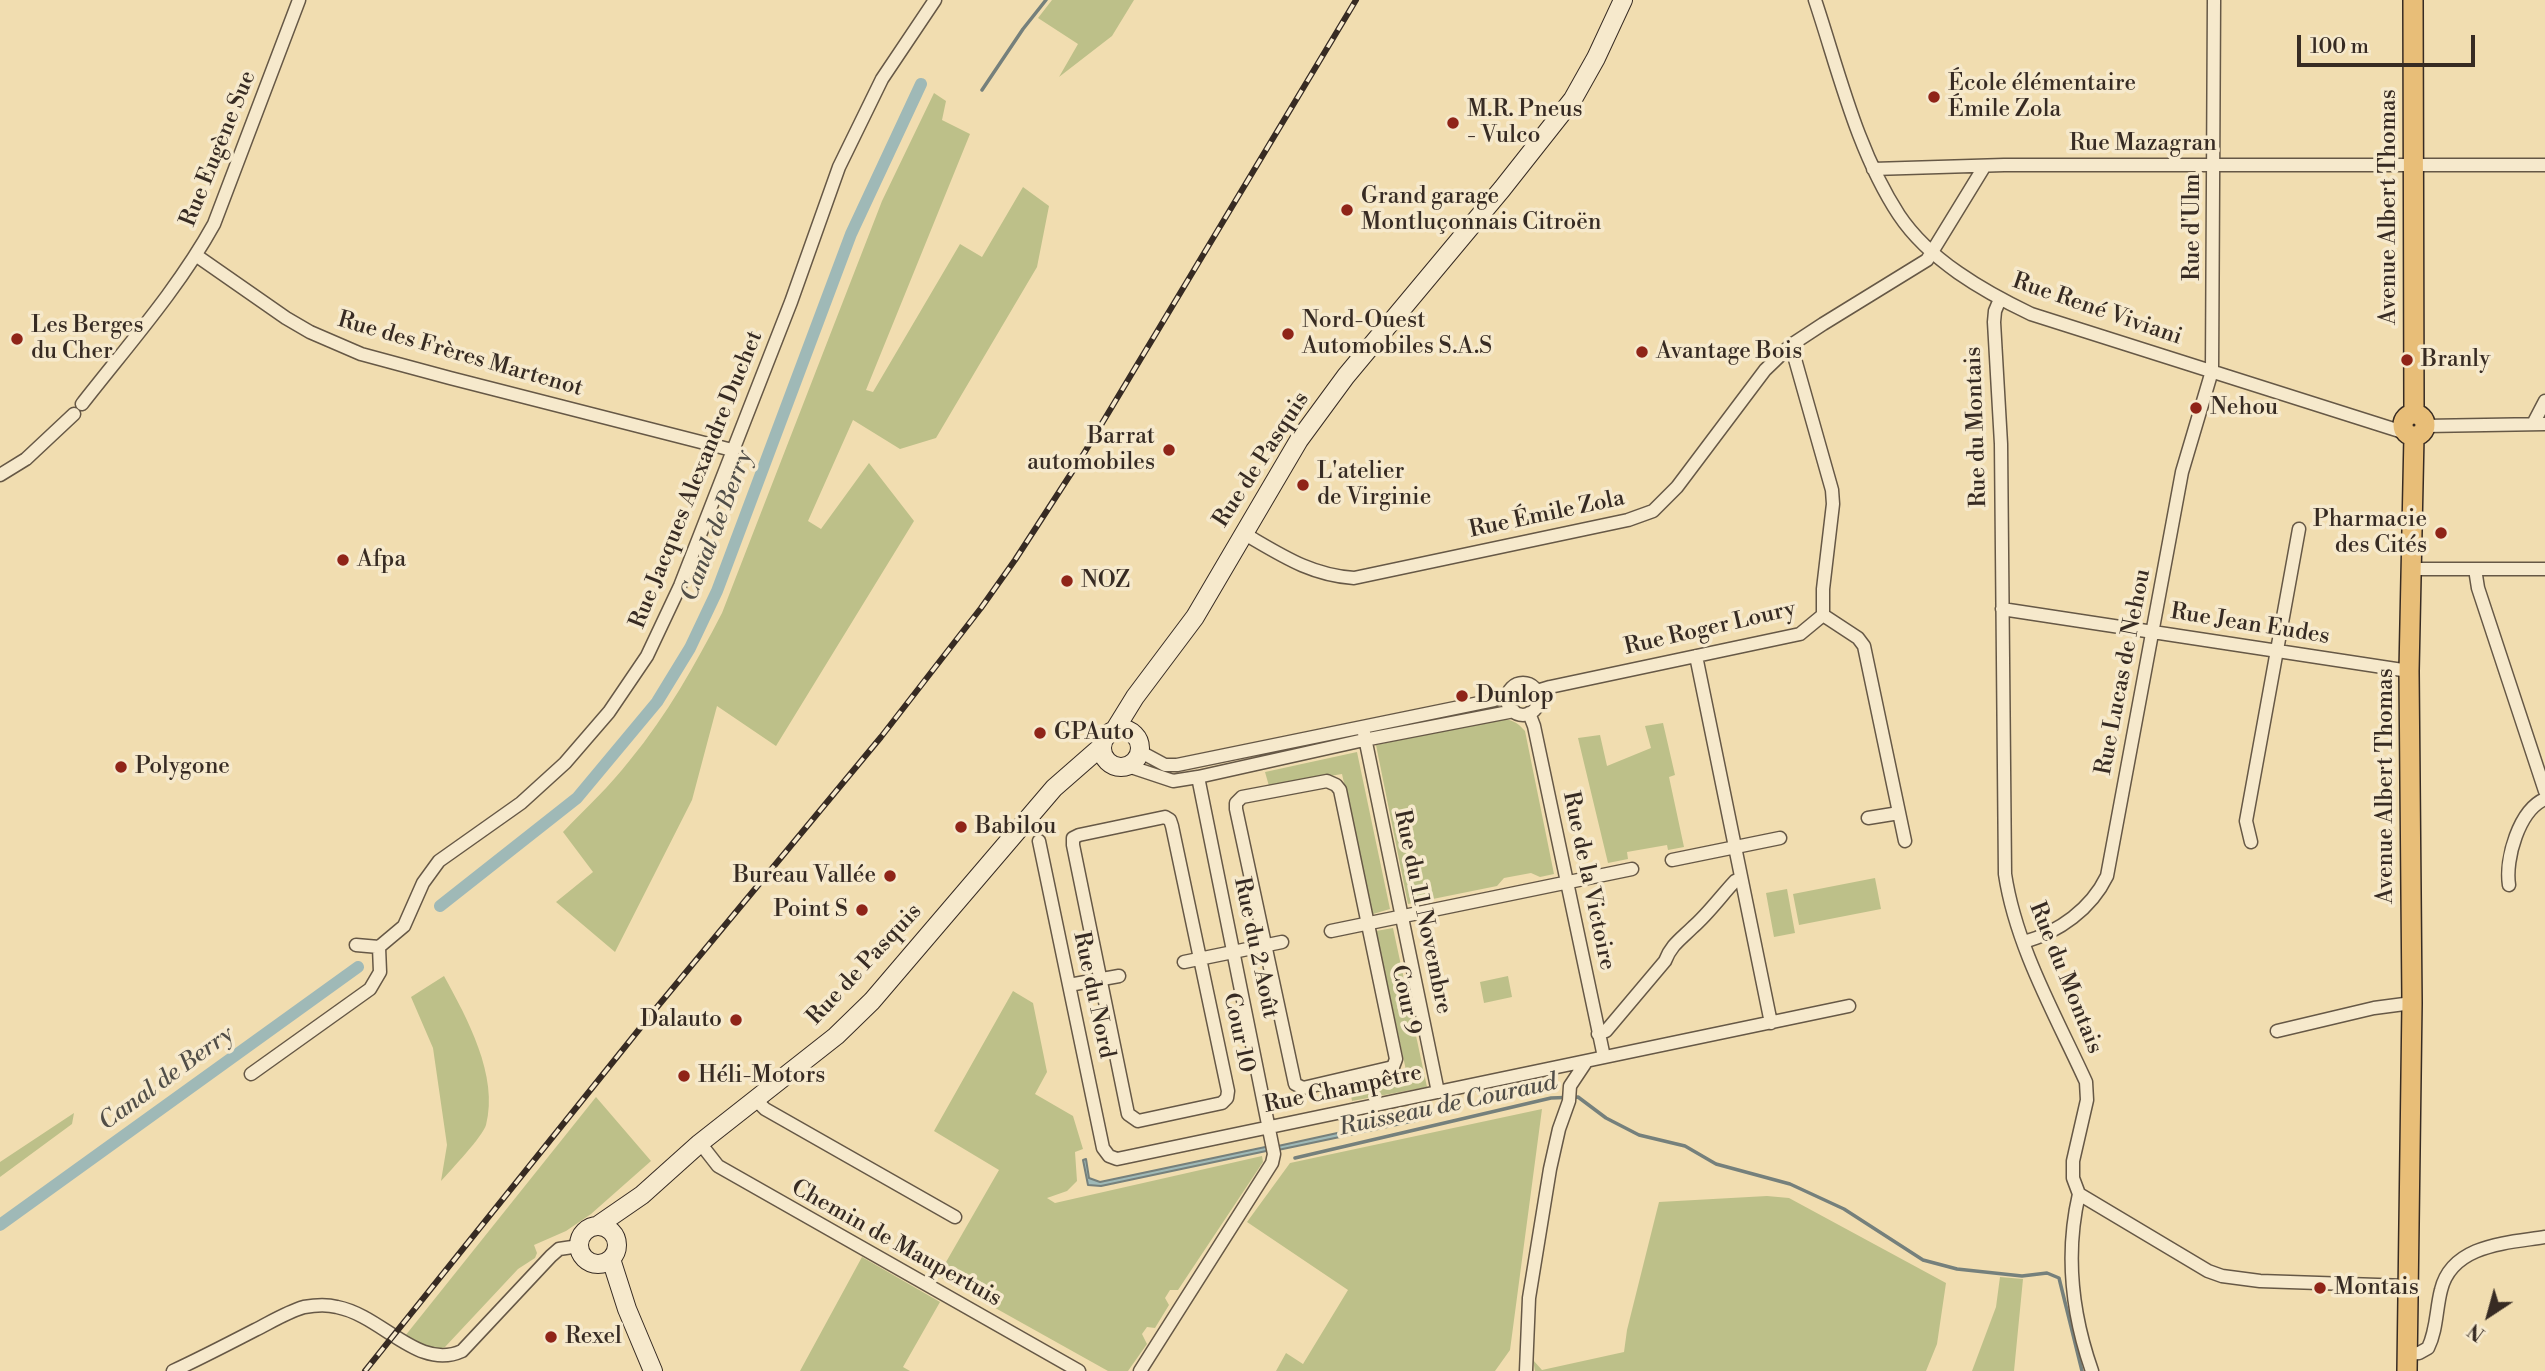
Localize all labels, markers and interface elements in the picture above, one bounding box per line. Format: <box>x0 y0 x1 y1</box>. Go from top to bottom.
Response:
scale bar <box>2300 21 2478 65</box>
text: 100 m <box>2310 34 2369 60</box>
street label: Rue Eugène Sue <box>175 67 263 231</box>
place label: École élémentaire Émile Zola <box>1948 70 2136 124</box>
marker: École élémentaire Émile Zola <box>1926 89 1942 105</box>
street label: Avenue Albert Thomas <box>2375 89 2403 325</box>
place label: M.R. Pneus - Vulco <box>1467 96 1583 150</box>
marker: M.R. Pneus - Vulco <box>1445 115 1461 131</box>
street label: Rue Mazagran <box>2069 130 2217 158</box>
street label: Rue d'Ulm <box>2179 173 2207 281</box>
place label: Grand garage Montluçonnais Citroën <box>1361 183 1601 237</box>
marker: Grand garage Montluçonnais Citroën <box>1339 202 1355 218</box>
street label: Rue René Viviani <box>2009 268 2185 352</box>
street label: Rue des Frères Martenot <box>334 307 586 403</box>
place label: Nord-Ouest Automobiles S.A.S <box>1302 307 1492 361</box>
place label: Les Berges du Cher <box>31 312 144 366</box>
marker: Nord-Ouest Automobiles S.A.S <box>1280 326 1296 342</box>
street label: Rue Jacques Alexandre Duchet <box>625 327 769 633</box>
marker: Les Berges du Cher <box>9 331 25 347</box>
place label: Avantage Bois <box>1656 338 1802 366</box>
marker: Avantage Bois <box>1634 344 1650 360</box>
street label: Rue du Montais <box>1960 346 1994 508</box>
place label: Branly <box>2421 346 2490 374</box>
marker: Branly <box>2399 352 2415 368</box>
street label: Rue de Pasquis <box>1208 387 1316 533</box>
place label: Nehou <box>2210 394 2278 422</box>
marker: Nehou <box>2188 400 2204 416</box>
place label: Barrat automobiles <box>1027 423 1155 477</box>
marker: Barrat automobiles <box>1161 442 1177 458</box>
water label: Canal de Berry <box>676 446 760 606</box>
place label: L'atelier de Virginie <box>1317 458 1431 512</box>
marker: L'atelier de Virginie <box>1295 477 1311 493</box>
street label: Rue Émile Zola <box>1467 485 1627 545</box>
place label: Pharmacie des Cités <box>2313 506 2427 560</box>
marker: Pharmacie des Cités <box>2433 525 2449 541</box>
place label: Afpa <box>357 546 406 574</box>
marker: Afpa <box>335 552 351 568</box>
place label: NOZ <box>1081 567 1130 595</box>
street label: Rue Lucas de Nehou <box>2090 567 2158 777</box>
marker: NOZ <box>1059 573 1075 589</box>
street label: Rue Roger Loury <box>1622 596 1798 662</box>
street label: Rue Jean Eudes <box>2169 599 2331 651</box>
street label: Avenue Albert Thomas <box>2372 668 2400 904</box>
place label: Dunlop <box>1476 682 1554 710</box>
marker: Dunlop <box>1454 688 1470 704</box>
place label: GPAuto <box>1054 719 1134 747</box>
marker: GPAuto <box>1032 725 1048 741</box>
place label: Polygone <box>135 753 230 781</box>
marker: Polygone <box>113 759 129 775</box>
street label: Rue de la Victoire <box>1556 789 1620 973</box>
street label: Rue du 11 Novembre <box>1387 807 1457 1017</box>
place label: Babilou <box>975 813 1056 841</box>
marker: Babilou <box>953 819 969 835</box>
place label: Bureau Vallée <box>733 862 876 890</box>
marker: Bureau Vallée <box>882 868 898 884</box>
street label: Rue du 2 Août <box>1227 875 1283 1021</box>
place label: Point S <box>774 896 848 924</box>
street label: Rue du Montais <box>2022 898 2108 1058</box>
street label: Rue de Pasquis <box>802 899 928 1031</box>
marker: Point S <box>854 902 870 918</box>
street label: Rue du Nord <box>1066 929 1120 1061</box>
street label: Cour 9 <box>1384 963 1426 1037</box>
street label: Cour 10 <box>1216 991 1260 1075</box>
place label: Dalauto <box>640 1006 722 1034</box>
marker: Dalauto <box>728 1012 744 1028</box>
water label: Canal de Berry <box>94 1020 240 1138</box>
street label: Rue Champêtre <box>1261 1060 1425 1120</box>
place label: Héli-Motors <box>698 1062 825 1090</box>
marker: Héli-Motors <box>676 1068 692 1084</box>
water label: Ruisseau de Couraud <box>1336 1069 1560 1143</box>
street label: Chemin de Maupertuis <box>786 1175 1006 1313</box>
place label: Montais <box>2334 1274 2419 1302</box>
marker: Montais <box>2312 1280 2328 1296</box>
north arrow <box>2454 1280 2524 1350</box>
text: N <box>2464 1318 2490 1346</box>
place label: Rexel <box>565 1323 622 1351</box>
marker: Rexel <box>543 1329 559 1345</box>

